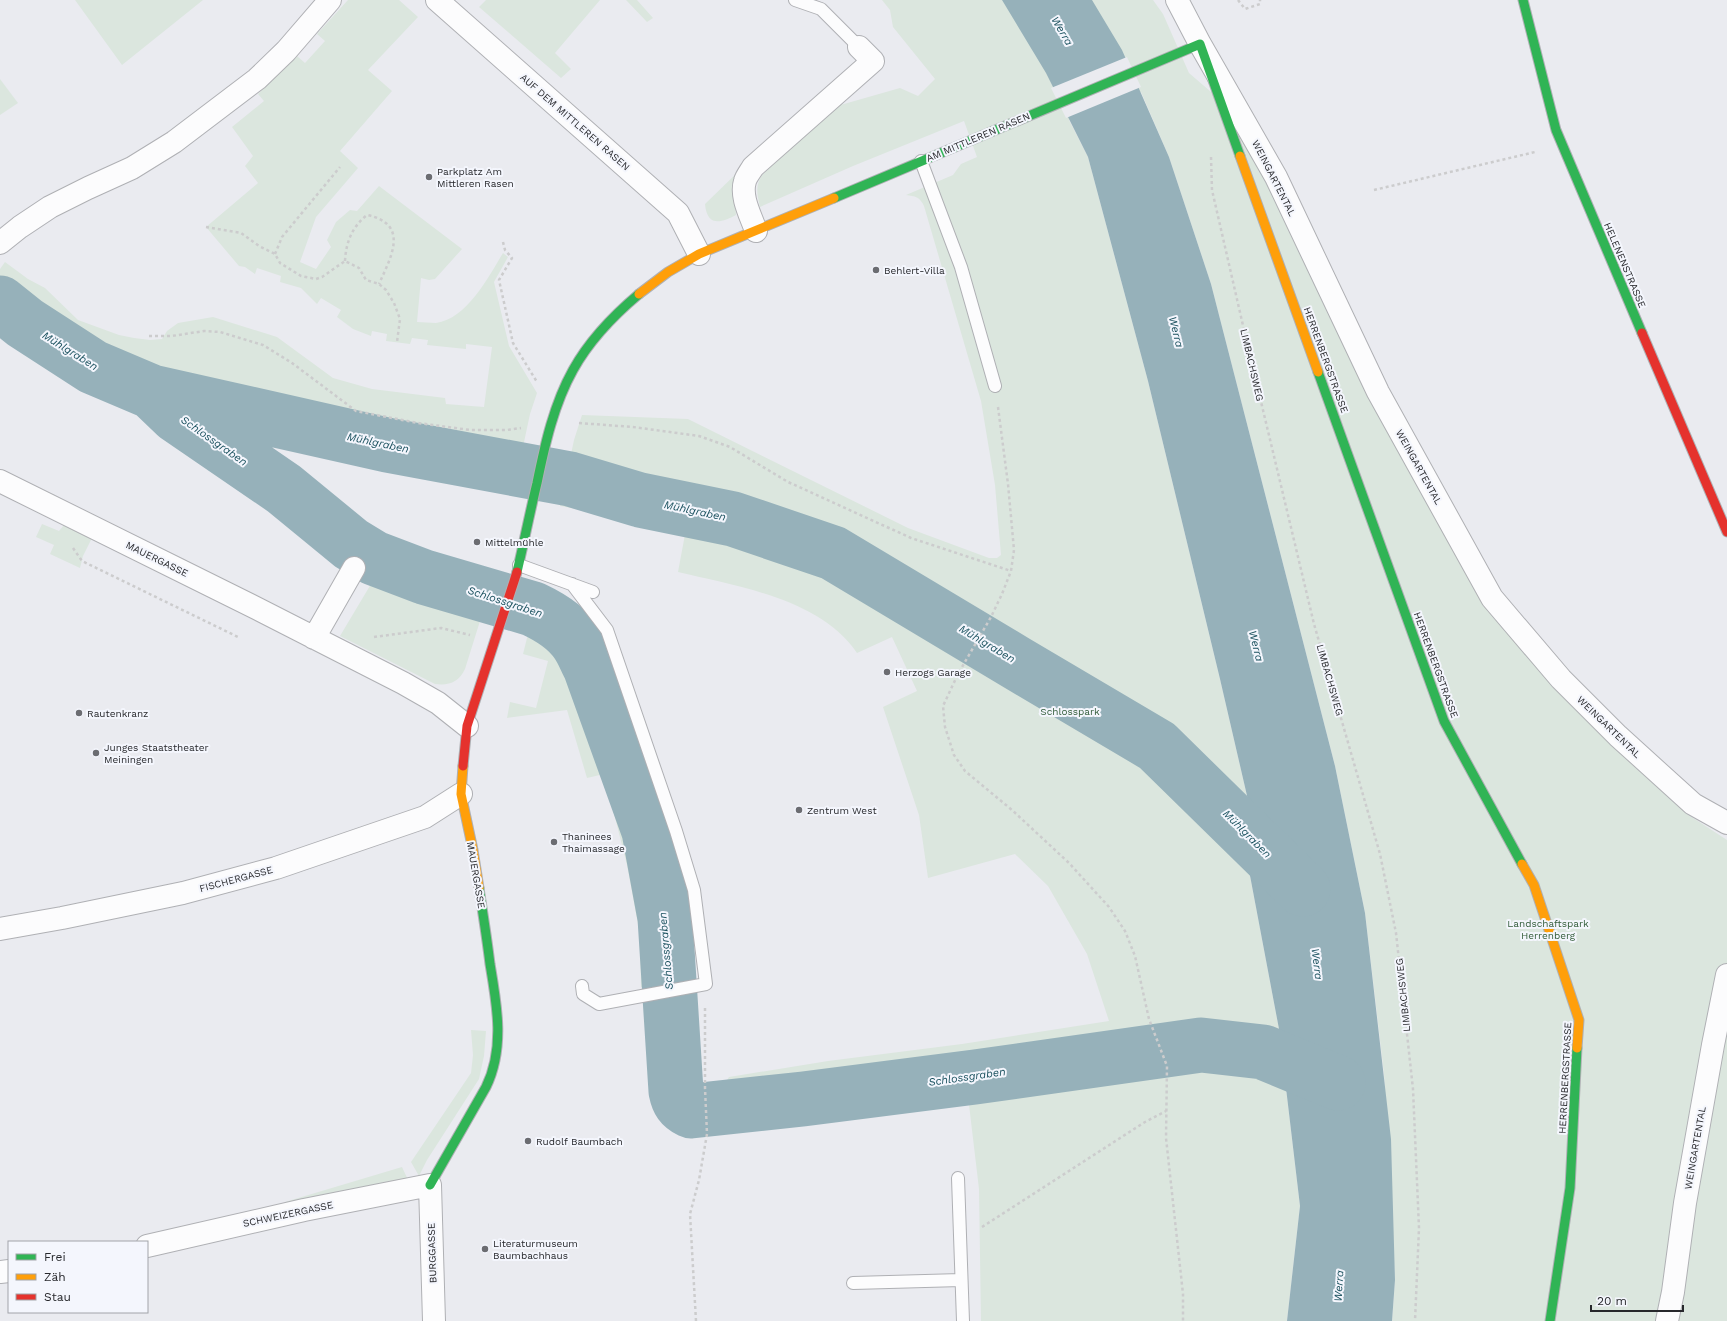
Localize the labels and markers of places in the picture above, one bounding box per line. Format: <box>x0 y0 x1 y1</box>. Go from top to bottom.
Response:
place label: Parkplatz Am Mittleren Rasen <box>437 166 514 189</box>
marker: Parkplatz Am Mittleren Rasen <box>424 172 434 182</box>
marker: Behlert-Villa <box>871 265 881 275</box>
place label: Behlert-Villa <box>884 265 945 276</box>
marker: Mittelmühle <box>472 537 482 547</box>
place label: Mittelmühle <box>485 537 544 548</box>
marker: Herzogs Garage <box>882 667 892 677</box>
place label: Herzogs Garage <box>895 667 971 678</box>
marker: Rautenkranz <box>74 708 84 718</box>
place label: Rautenkranz <box>87 708 148 719</box>
place label: Junges Staatstheater Meiningen <box>104 742 209 765</box>
marker: Junges Staatstheater Meiningen <box>91 748 101 758</box>
marker: Zentrum West <box>794 805 804 815</box>
place label: Zentrum West <box>807 805 877 816</box>
place label: Thaninees Thaimassage <box>562 831 625 854</box>
marker: Thaninees Thaimassage <box>549 837 559 847</box>
marker: Rudolf Baumbach <box>523 1136 533 1146</box>
place label: Rudolf Baumbach <box>536 1136 623 1147</box>
place label: Literaturmuseum Baumbachhaus <box>493 1238 578 1261</box>
marker: Literaturmuseum Baumbachhaus <box>480 1244 490 1254</box>

